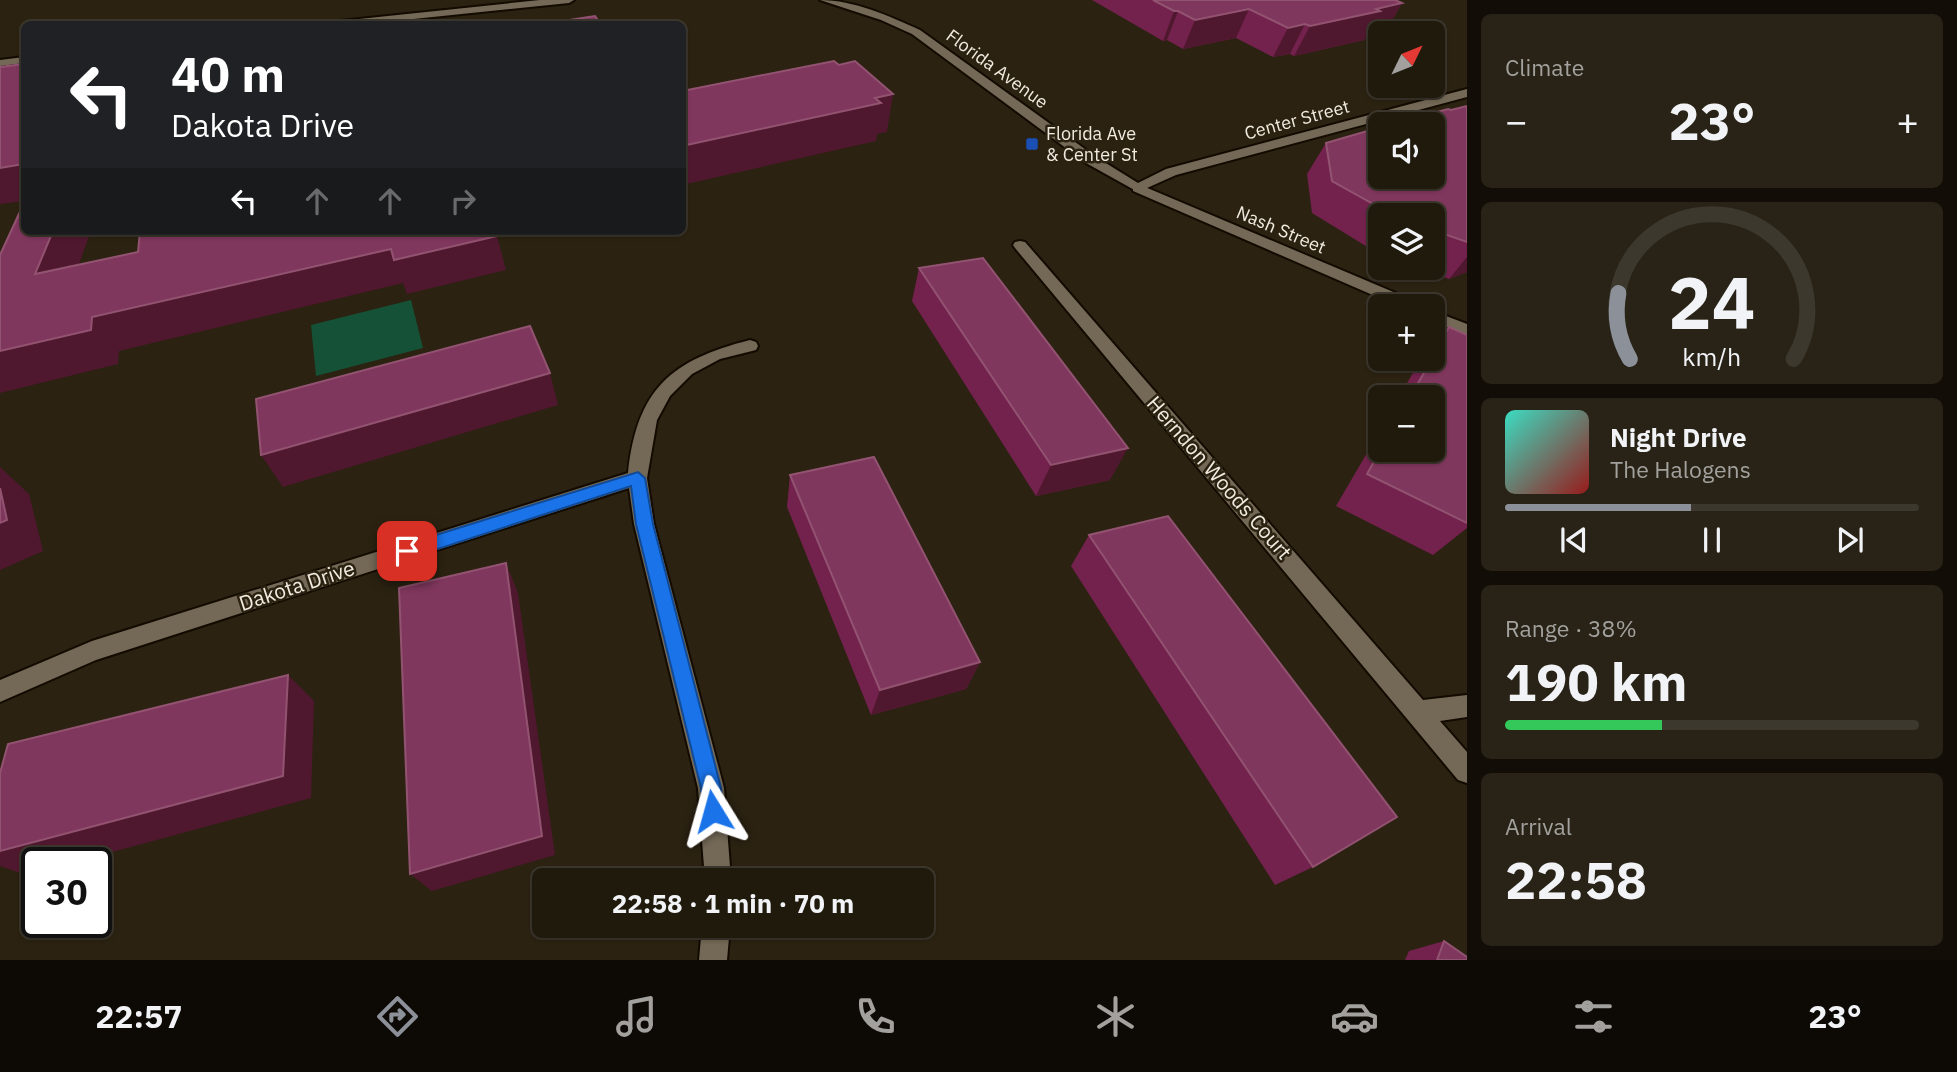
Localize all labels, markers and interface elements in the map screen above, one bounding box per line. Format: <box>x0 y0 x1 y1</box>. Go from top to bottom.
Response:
north arrow <box>1368 21 1446 98</box>
map controls <box>1368 21 1445 462</box>
street label: Florida Avenue <box>942 24 1053 113</box>
text: 40 m <box>171 42 285 105</box>
icon: left <box>56 49 147 140</box>
text: Climate <box>1505 52 1584 82</box>
text: 23° <box>1669 87 1755 154</box>
street label: Center Street <box>1242 94 1352 145</box>
text: − <box>1505 96 1528 145</box>
text: + <box>1896 96 1919 145</box>
text: Dakota Drive <box>171 104 354 146</box>
button: sound <box>1368 112 1445 189</box>
place label: Florida Ave & Center St <box>1046 122 1138 166</box>
marker: Florida Ave & Center St <box>1024 136 1040 152</box>
icon: left <box>225 182 263 220</box>
icon: ahead <box>298 182 336 220</box>
icon: ahead <box>371 182 409 220</box>
icon: right <box>444 182 482 220</box>
street label: Nash Street <box>1233 200 1329 259</box>
button: layers <box>1368 203 1445 280</box>
text: 24 <box>1668 254 1756 349</box>
button: + <box>1368 294 1445 371</box>
text: km/h <box>1683 339 1741 372</box>
button: − <box>1368 385 1445 462</box>
street label: Herndon Woods Court <box>1141 390 1299 565</box>
text: Night Drive <box>1610 420 1747 454</box>
text: The Halogens <box>1610 454 1751 484</box>
pin <box>377 521 437 581</box>
icon: previous <box>1555 521 1593 559</box>
icon: pause <box>1693 521 1731 559</box>
icon: next <box>1831 521 1869 559</box>
icon: arrive <box>388 532 426 570</box>
street label: Dakota Drive <box>235 553 358 617</box>
text: Range · 38% <box>1505 613 1637 643</box>
text: 190 km <box>1505 648 1687 715</box>
position arrow <box>676 774 750 848</box>
text: Arrival <box>1505 811 1572 841</box>
text: 22:58 <box>1505 846 1647 913</box>
speed limit sign: 30 <box>21 847 112 938</box>
text: 22:58 · 1 min · 70 m <box>612 886 854 920</box>
icon: directions <box>373 992 422 1041</box>
icon: music <box>612 992 661 1041</box>
icon: phone <box>851 992 900 1041</box>
icon: climate <box>1091 992 1140 1041</box>
icon: car <box>1330 992 1379 1041</box>
icon: filters <box>1569 992 1618 1041</box>
text: 22:57 <box>95 995 183 1037</box>
text: 23° <box>1808 995 1862 1037</box>

